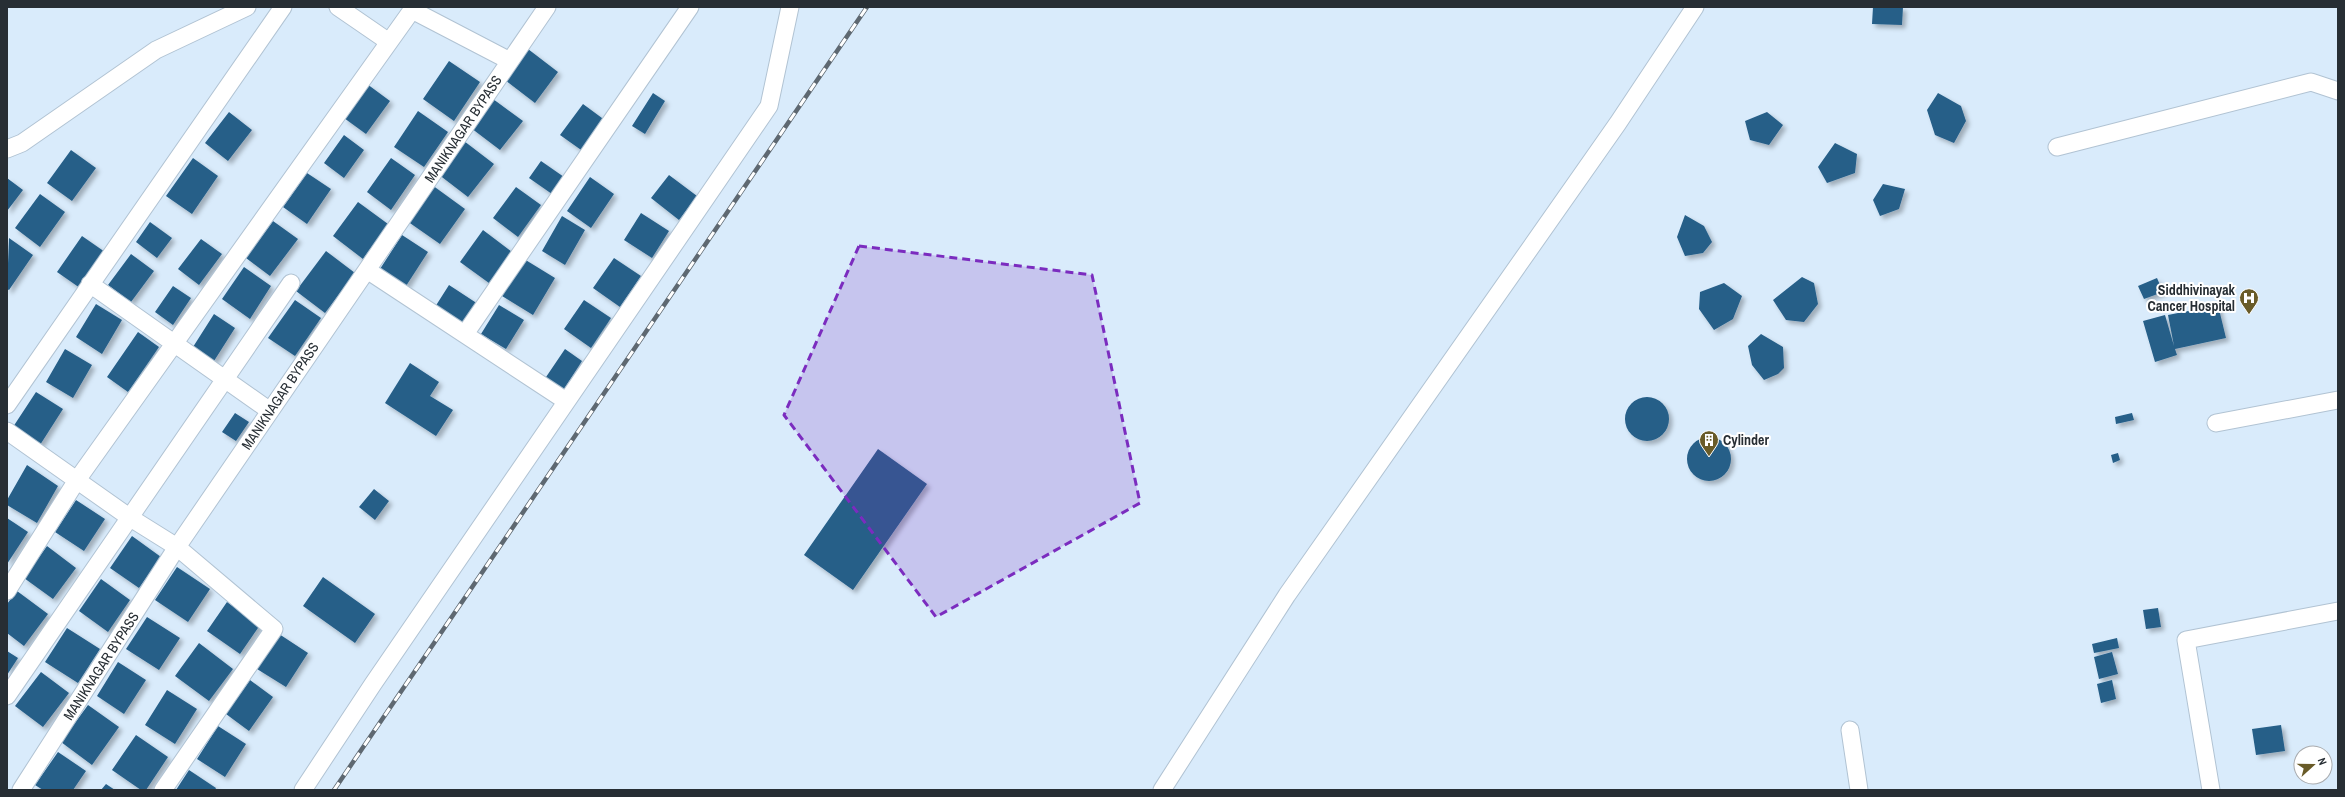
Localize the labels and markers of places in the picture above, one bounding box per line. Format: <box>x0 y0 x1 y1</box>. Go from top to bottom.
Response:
place label: Siddhivinayak Cancer Hospital <box>2148 281 2236 315</box>
hospital icon: Siddhivinayak Cancer Hospital <box>2238 287 2260 315</box>
building icon: Cylinder <box>1698 429 1720 457</box>
place label: Cylinder <box>1723 431 1769 449</box>

